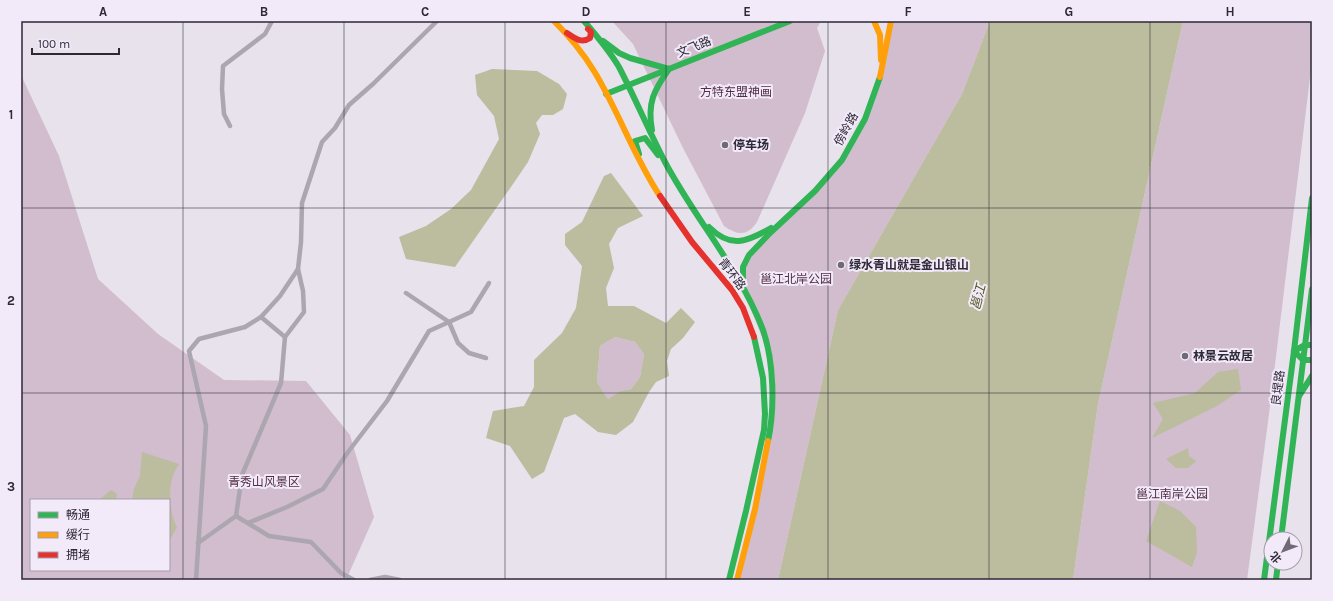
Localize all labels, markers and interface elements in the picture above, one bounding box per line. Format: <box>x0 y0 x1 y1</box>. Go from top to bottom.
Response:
text: A <box>99 4 107 19</box>
text: B <box>260 4 268 19</box>
text: C <box>421 4 429 19</box>
text: D <box>582 4 591 19</box>
text: E <box>743 4 751 19</box>
text: F <box>904 4 912 19</box>
text: G <box>1065 4 1073 19</box>
text: H <box>1225 4 1235 19</box>
scale bar <box>32 30 119 56</box>
street label: 文飞路 <box>675 34 713 60</box>
text: 100 m <box>38 37 70 51</box>
park label: 方特东盟神画 <box>700 85 772 99</box>
text: 1 <box>9 107 13 122</box>
street label: 傍岭路 <box>831 110 861 148</box>
place label: 停车场 <box>733 138 769 152</box>
marker: 停车场 <box>720 140 730 150</box>
street label: 青环路 <box>716 255 748 293</box>
place label: 绿水青山就是金山银山 <box>849 258 969 272</box>
marker: 绿水青山就是金山银山 <box>836 260 846 270</box>
park label: 邕江北岸公园 <box>760 272 832 286</box>
water label: 邕江 <box>967 281 989 312</box>
text: 2 <box>7 293 15 308</box>
place label: 林景云故居 <box>1193 349 1253 363</box>
marker: 林景云故居 <box>1180 351 1190 361</box>
street label: 良堤路 <box>1269 369 1287 407</box>
park label: 青秀山风景区 <box>228 475 300 489</box>
text: 3 <box>7 479 15 494</box>
park label: 邕江南岸公园 <box>1136 487 1208 501</box>
legend <box>30 499 170 571</box>
text: 畅通 <box>66 508 90 522</box>
text: 缓行 <box>66 528 90 542</box>
north arrow <box>1263 531 1303 571</box>
text: 拥堵 <box>66 548 90 562</box>
text: 北 <box>1267 549 1284 566</box>

